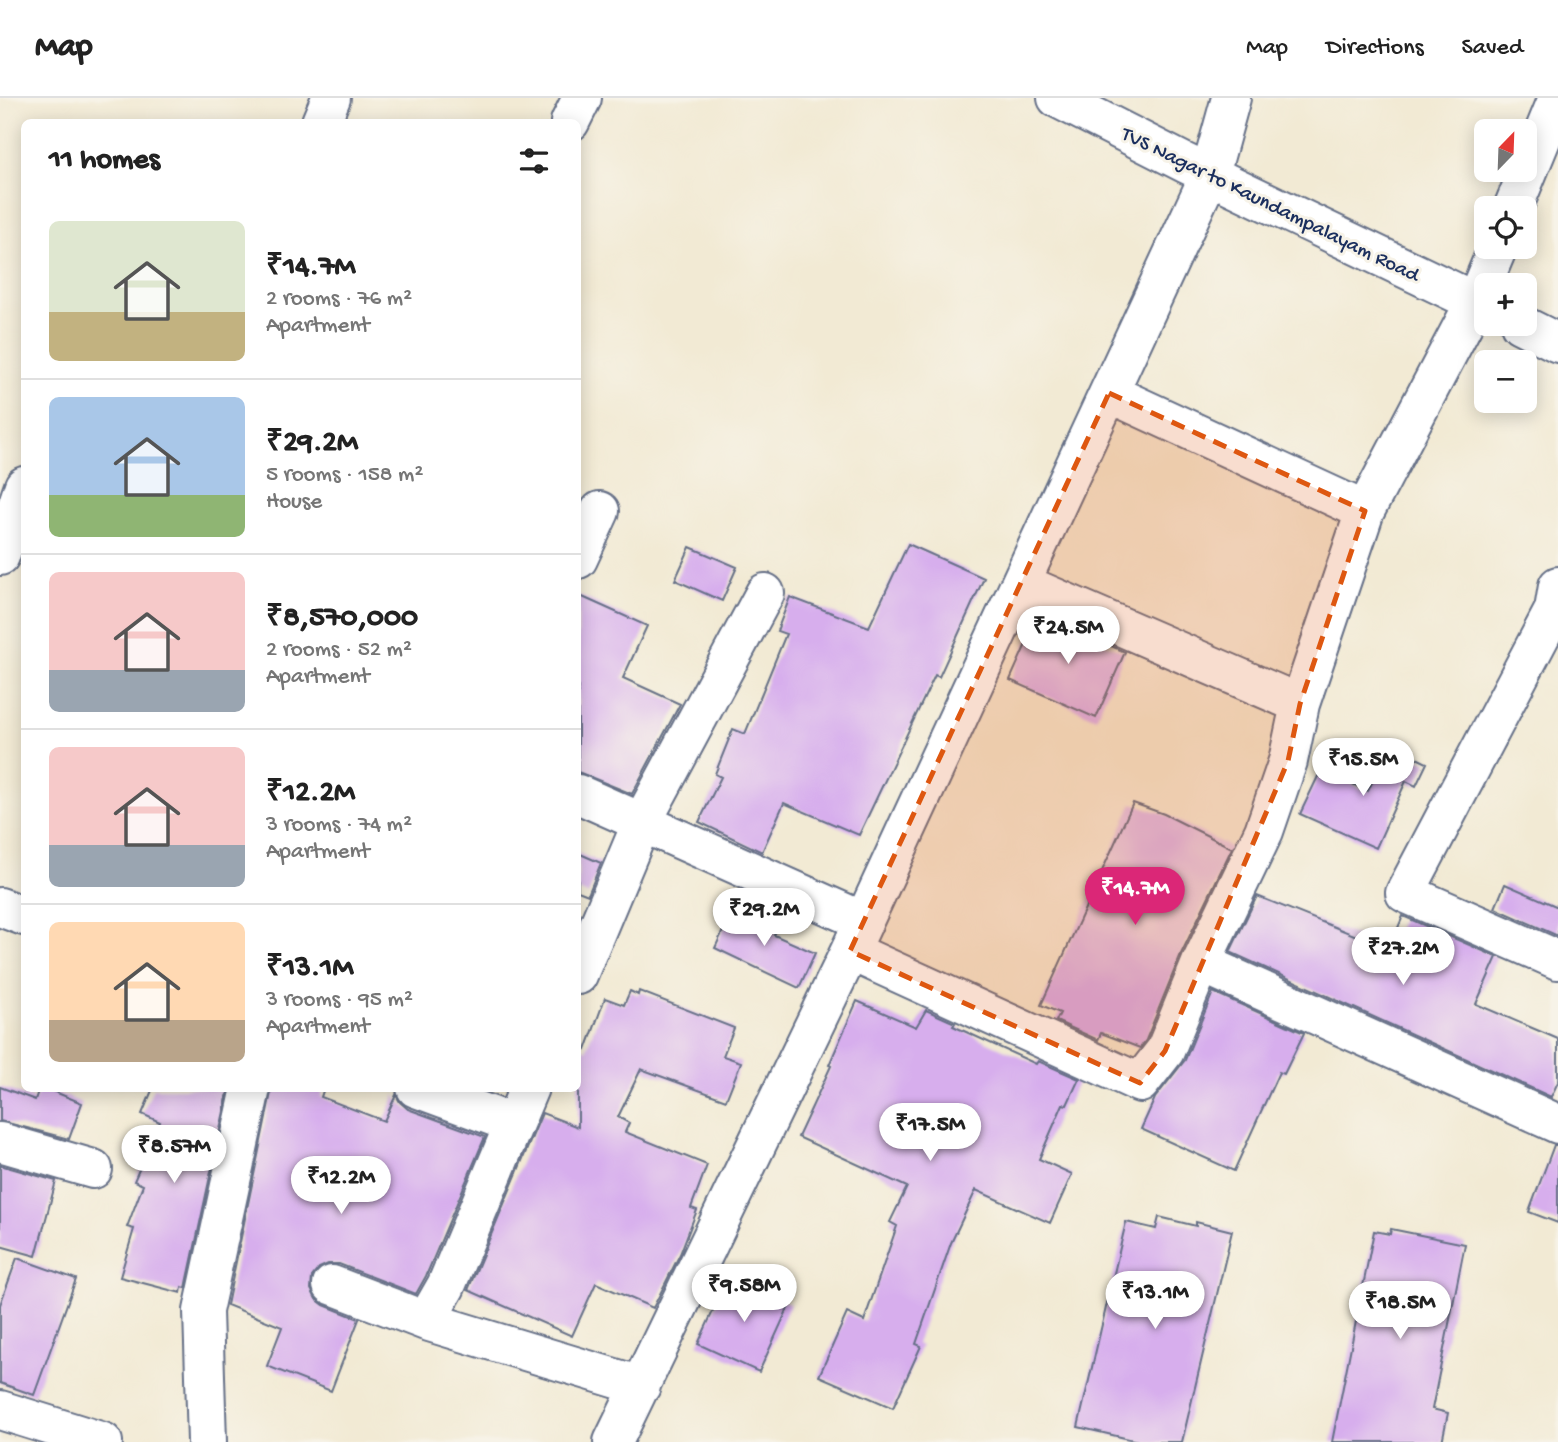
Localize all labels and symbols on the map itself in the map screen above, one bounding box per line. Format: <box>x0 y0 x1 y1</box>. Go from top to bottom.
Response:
north arrow <box>1474 119 1536 182</box>
street label: TVS Nagar to Kaundampalayam Road <box>1116 123 1424 290</box>
pin: ₹24.5M <box>1011 606 1125 666</box>
pin: ₹15.5M <box>1306 738 1420 798</box>
pin: ₹14.7M <box>1078 868 1192 927</box>
pin: ₹29.2M <box>707 888 821 948</box>
pin: ₹27.2M <box>1346 928 1460 987</box>
pin: ₹17.5M <box>873 1104 987 1163</box>
pin: ₹8.57M <box>117 1126 231 1185</box>
pin: ₹12.2M <box>284 1156 398 1216</box>
pin: ₹9.58M <box>687 1264 801 1324</box>
pin: ₹13.1M <box>1098 1272 1212 1331</box>
pin: ₹18.5M <box>1343 1282 1457 1341</box>

